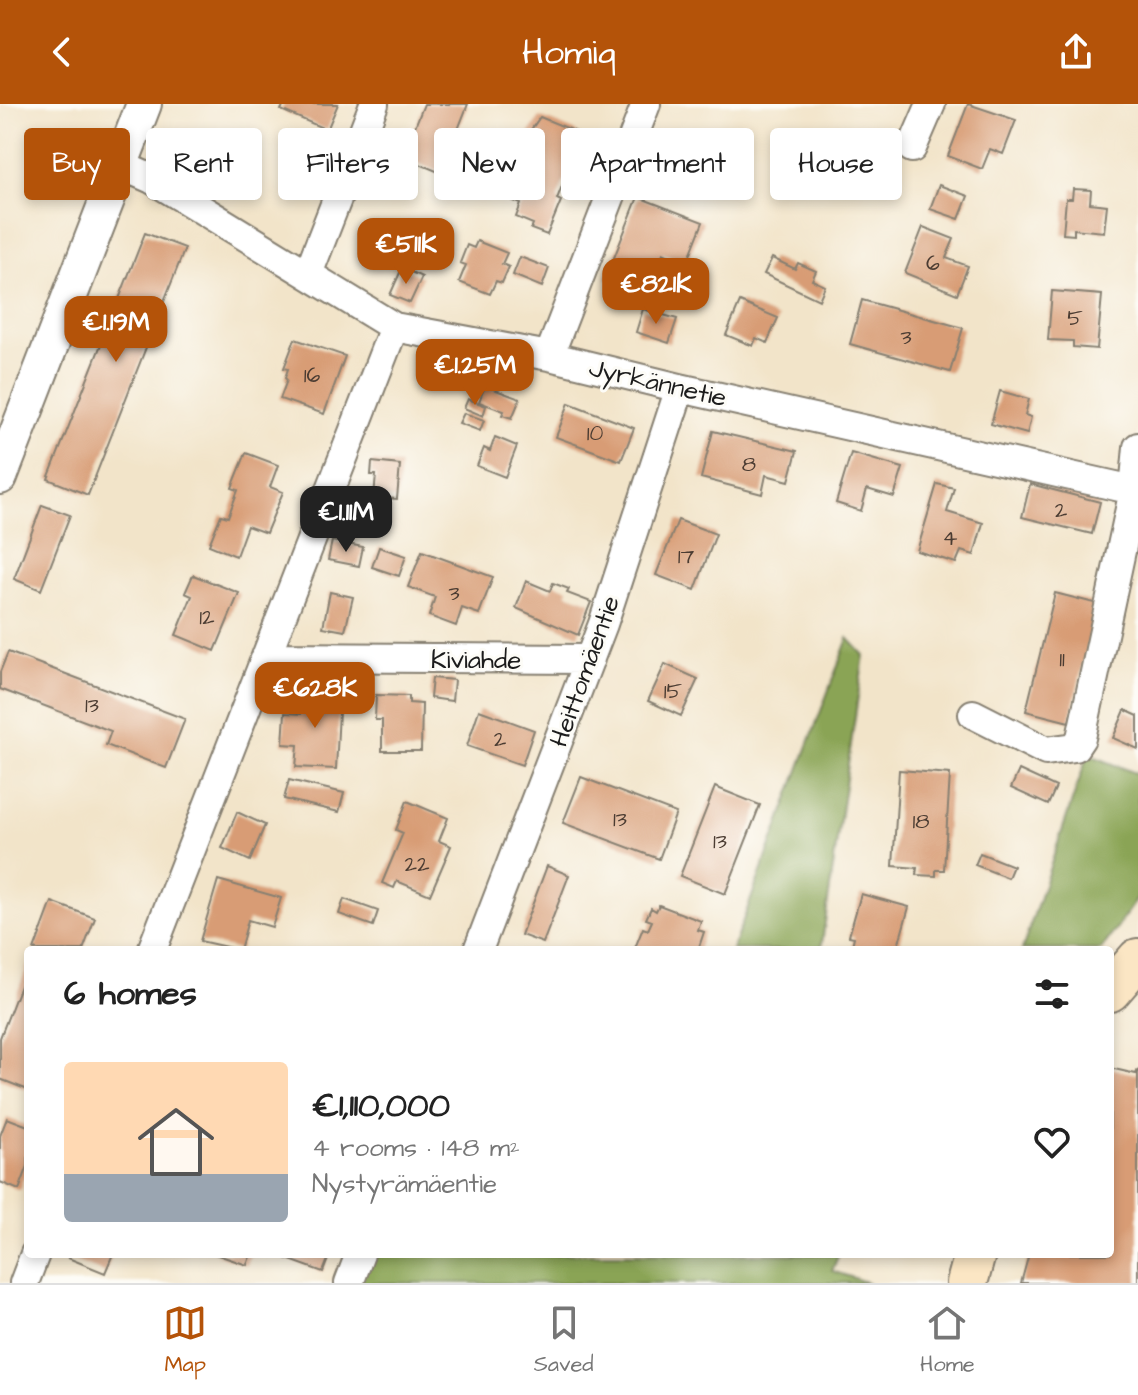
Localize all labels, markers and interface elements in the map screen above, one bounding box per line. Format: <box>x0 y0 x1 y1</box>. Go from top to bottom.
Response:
text: Homiq <box>522 27 616 78</box>
icon: back <box>40 30 84 74</box>
icon: share <box>1054 30 1098 74</box>
chip: Buy <box>24 128 130 200</box>
chip: Rent <box>146 128 262 200</box>
chip: Filters <box>278 128 418 200</box>
chip: New <box>434 128 545 200</box>
chip: Apartment <box>561 128 754 200</box>
chip: House <box>770 128 902 200</box>
pin: €511K <box>350 218 462 286</box>
text: €511K <box>375 226 437 262</box>
house number: 6 <box>926 248 940 279</box>
pin: €821K <box>600 258 712 326</box>
text: €821K <box>620 266 692 302</box>
pin: €1.19M <box>51 296 181 364</box>
house number: 5 <box>1067 303 1083 334</box>
text: €1.19M <box>82 304 150 340</box>
house number: 3 <box>900 322 912 353</box>
pin: €1.25M <box>410 339 540 407</box>
text: €1.25M <box>434 347 516 383</box>
street label: Jyrkännetie <box>585 350 730 418</box>
house number: 16 <box>304 360 321 391</box>
house number: 10 <box>587 418 603 449</box>
house number: 8 <box>742 449 756 480</box>
pin: €1.11M <box>281 486 411 554</box>
text: €1.11M <box>318 494 374 530</box>
house number: 2 <box>1055 495 1068 526</box>
house number: 4 <box>943 523 958 554</box>
house number: 17 <box>678 541 695 572</box>
house number: 3 <box>448 578 460 609</box>
street label: Heittomäentie <box>541 591 629 752</box>
house number: 12 <box>199 602 215 633</box>
street label: Kiviahde <box>431 642 521 678</box>
house number: 11 <box>1059 644 1065 675</box>
pin: €628K <box>259 662 371 730</box>
text: €628K <box>273 670 357 706</box>
house number: 15 <box>664 676 683 707</box>
house number: 13 <box>85 690 99 721</box>
house number: 2 <box>494 724 507 755</box>
house number: 13 <box>613 804 627 835</box>
house number: 18 <box>912 806 930 837</box>
house number: 13 <box>713 826 727 857</box>
house number: 22 <box>404 849 430 880</box>
text: 6 homes <box>64 970 197 1018</box>
icon: filters <box>1030 972 1074 1016</box>
text: €1,110,000 <box>312 1082 450 1130</box>
icon: home <box>128 1094 224 1190</box>
icon: heart <box>1030 1120 1074 1164</box>
text: 4 rooms · 148 m² <box>312 1130 520 1166</box>
text: Nystyrämäentie <box>312 1166 497 1202</box>
tab: Map <box>163 1301 207 1380</box>
tab: Saved <box>534 1301 594 1380</box>
tab: Home <box>920 1301 975 1380</box>

